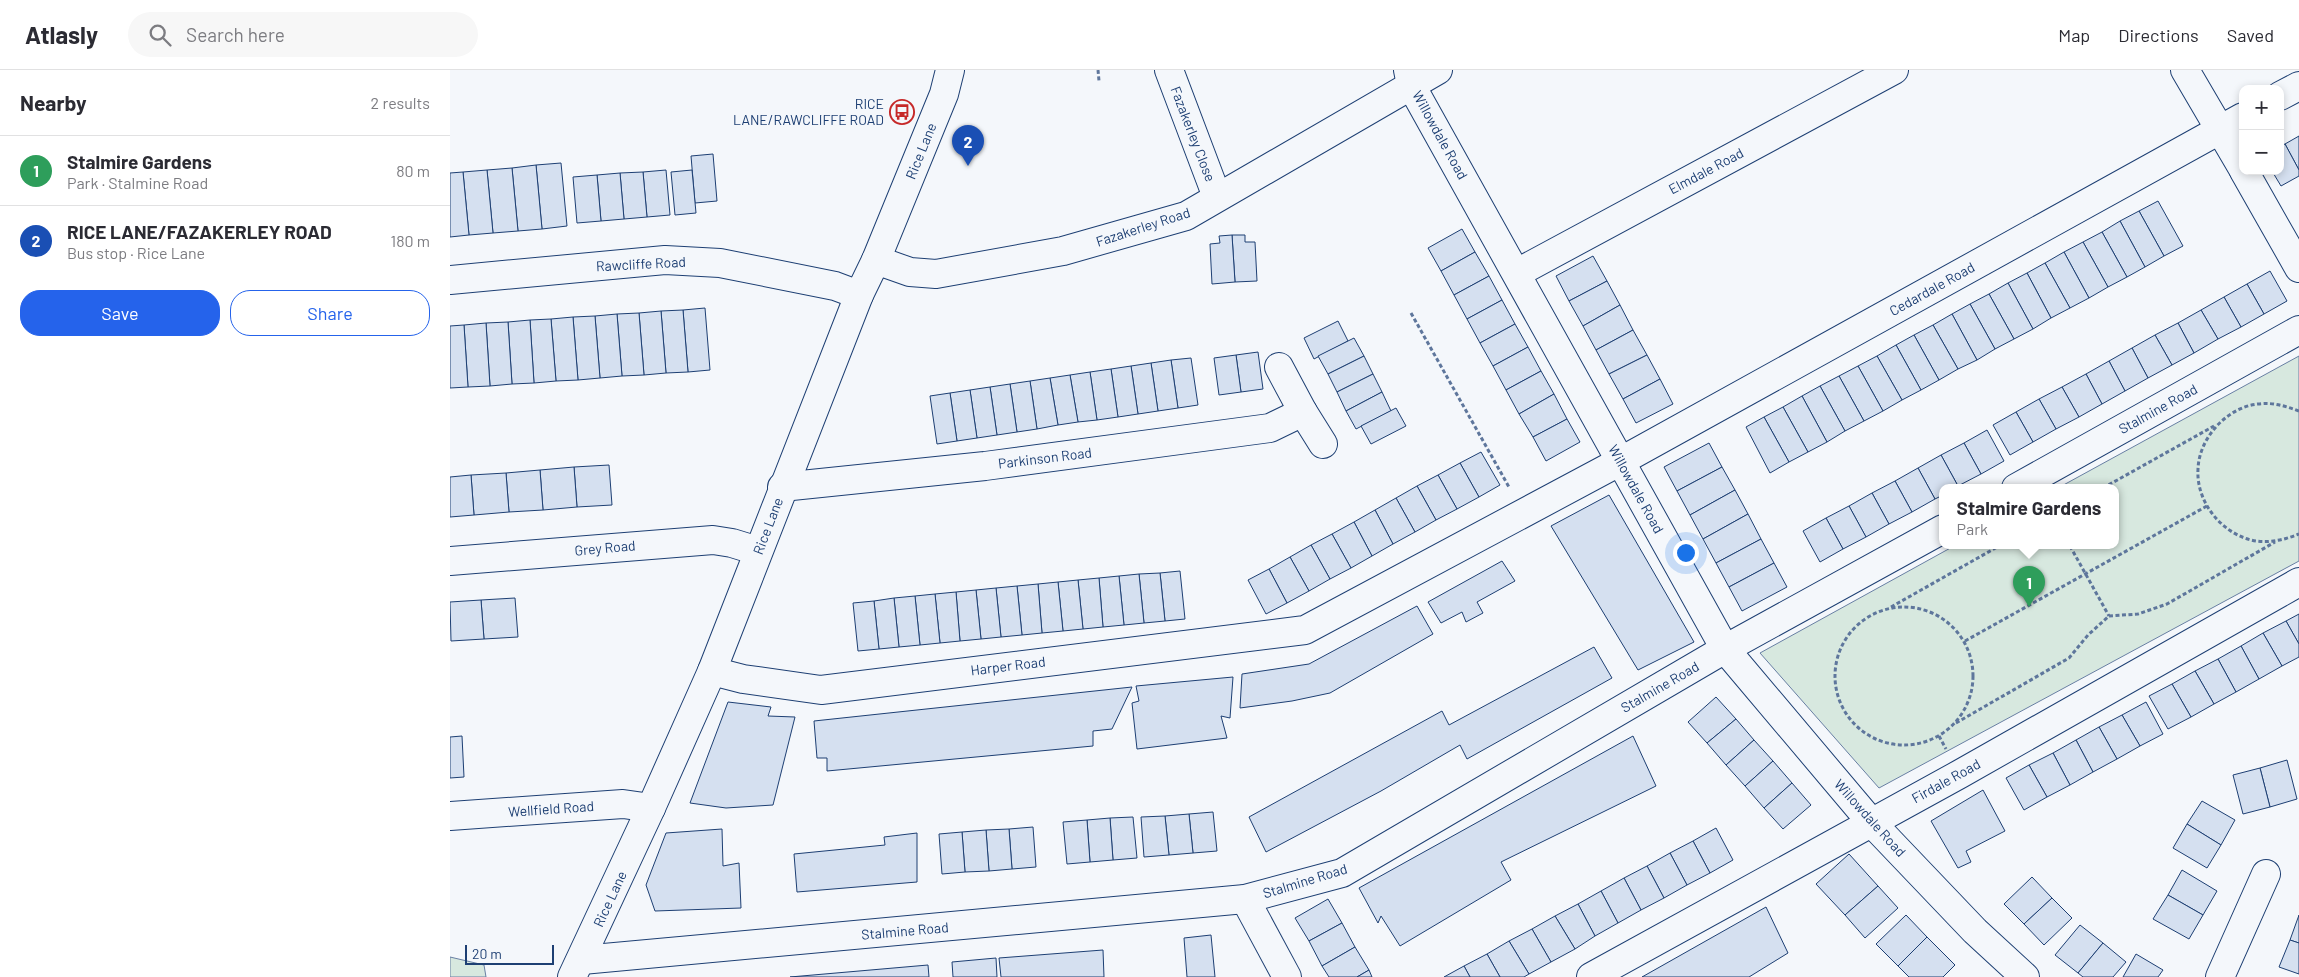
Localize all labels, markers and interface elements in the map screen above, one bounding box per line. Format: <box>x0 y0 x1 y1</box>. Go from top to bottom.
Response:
search box <box>128 12 478 57</box>
text: Atlasly <box>25 20 98 49</box>
icon: search <box>146 21 174 49</box>
text: Search here <box>186 23 285 46</box>
text: Map <box>2058 24 2090 46</box>
text: Directions <box>2118 24 2199 46</box>
text: Saved <box>2227 24 2274 46</box>
street label: Fazakerley Close <box>1167 84 1219 184</box>
map controls <box>2239 85 2284 175</box>
button: + <box>2239 85 2284 130</box>
street label: Willowdale Road <box>1409 87 1472 182</box>
text: Nearby <box>20 90 86 115</box>
text: 2 results <box>371 93 430 112</box>
place label: RICE LANE/RAWCLIFFE ROAD <box>733 95 884 128</box>
bus stop icon: RICE LANE/RAWCLIFFE ROAD <box>889 99 915 125</box>
street label: Rice Lane <box>901 120 940 182</box>
pin: 2 <box>952 125 984 166</box>
button: − <box>2239 130 2284 175</box>
street label: Elmdale Road <box>1665 144 1746 197</box>
text: Stalmire Gardens <box>67 150 212 173</box>
text: 1 <box>33 161 39 180</box>
text: 80 m <box>396 161 430 180</box>
text: Park · Stalmine Road <box>67 173 208 192</box>
street label: Fazakerley Road <box>1094 203 1192 250</box>
text: RICE LANE/FAZAKERLEY ROAD <box>67 220 332 243</box>
text: 2 <box>32 231 40 250</box>
text: 180 m <box>391 231 430 250</box>
text: Bus stop · Rice Lane <box>67 243 205 262</box>
street label: Rawcliffe Road <box>596 253 686 274</box>
street label: Cedardale Road <box>1886 258 1977 319</box>
button: Save <box>20 290 220 336</box>
button: Share <box>230 290 430 336</box>
street label: Stalmine Road <box>2115 380 2200 437</box>
street label: Willowdale Road <box>1605 441 1668 536</box>
street label: Parkinson Road <box>997 443 1093 472</box>
popup <box>1939 484 2119 549</box>
street label: Rice Lane <box>749 495 786 557</box>
text: Stalmire Gardens <box>1957 496 2101 519</box>
text: Park <box>1957 519 1988 538</box>
street label: Grey Road <box>574 536 636 559</box>
your location <box>1673 540 1699 566</box>
pin: 1 <box>2013 566 2045 607</box>
street label: Harper Road <box>970 652 1046 679</box>
street label: Stalmine Road <box>1618 657 1702 716</box>
street label: Firdale Road <box>1908 755 1983 806</box>
street label: Willowdale Road <box>1831 775 1910 860</box>
street label: Wellfield Road <box>507 797 595 820</box>
street label: Stalmine Road <box>1261 860 1349 901</box>
street label: Rice Lane <box>589 868 630 929</box>
street label: Stalmine Road <box>861 918 949 943</box>
scale bar <box>465 942 554 965</box>
text: 20 m <box>472 945 502 962</box>

